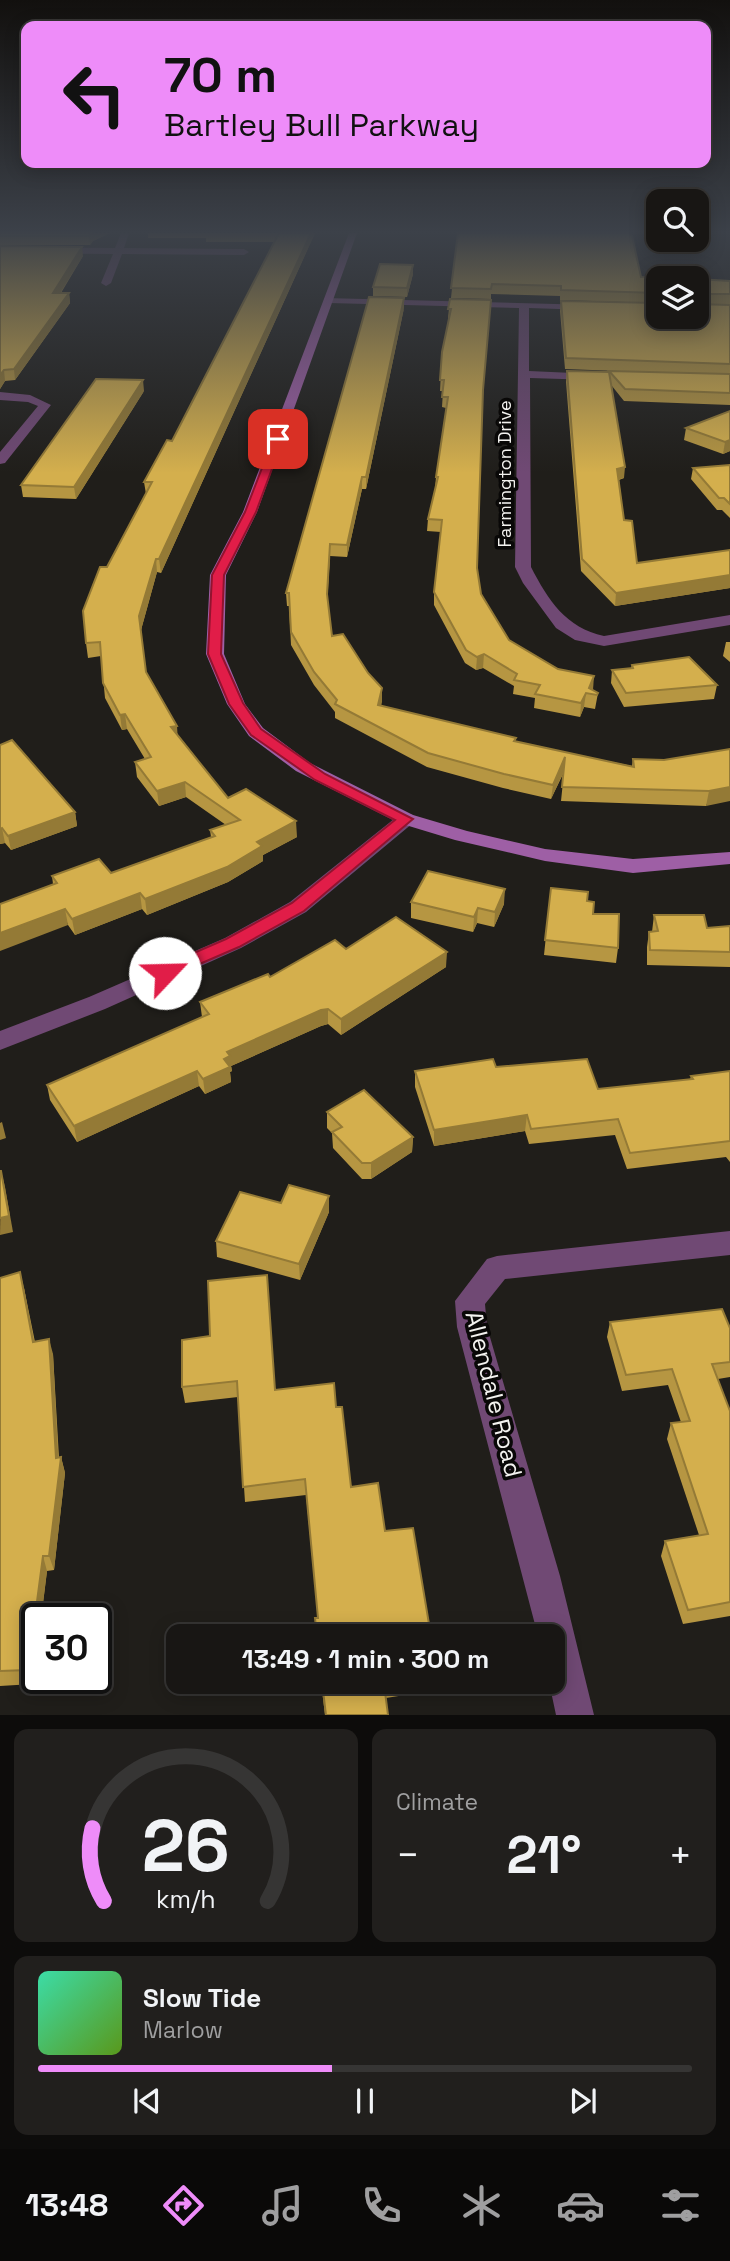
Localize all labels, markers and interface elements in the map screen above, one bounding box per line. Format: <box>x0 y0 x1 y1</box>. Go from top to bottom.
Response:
text: 70 m <box>164 44 277 106</box>
icon: left <box>49 49 140 140</box>
text: Bartley Bull Parkway <box>164 105 479 145</box>
map controls <box>646 189 709 329</box>
button: search <box>646 189 709 252</box>
button: layers <box>646 266 709 329</box>
street label: Farmington Drive <box>493 400 516 548</box>
pin <box>248 409 308 469</box>
icon: arrive <box>259 420 297 458</box>
position arrow <box>128 936 202 1010</box>
street label: Allendale Road <box>458 1308 530 1480</box>
speed limit sign: 30 <box>21 1603 112 1694</box>
text: 13:49 · 1 min · 300 m <box>242 1642 489 1676</box>
text: Climate <box>396 1787 478 1817</box>
text: 26 <box>142 1800 230 1893</box>
text: 21° <box>507 1822 581 1888</box>
text: − <box>396 1831 420 1879</box>
text: + <box>668 1831 692 1879</box>
text: km/h <box>156 1883 216 1915</box>
text: Slow Tide <box>143 1981 261 2015</box>
text: Marlow <box>143 2015 223 2045</box>
icon: previous <box>128 2082 166 2120</box>
icon: pause <box>346 2082 384 2120</box>
icon: next <box>564 2082 602 2120</box>
icon: directions <box>159 2181 208 2230</box>
icon: music <box>258 2181 307 2230</box>
icon: phone <box>357 2181 406 2230</box>
icon: climate <box>457 2181 506 2230</box>
icon: car <box>556 2181 605 2230</box>
icon: filters <box>656 2181 705 2230</box>
text: 13:48 <box>25 2185 108 2225</box>

